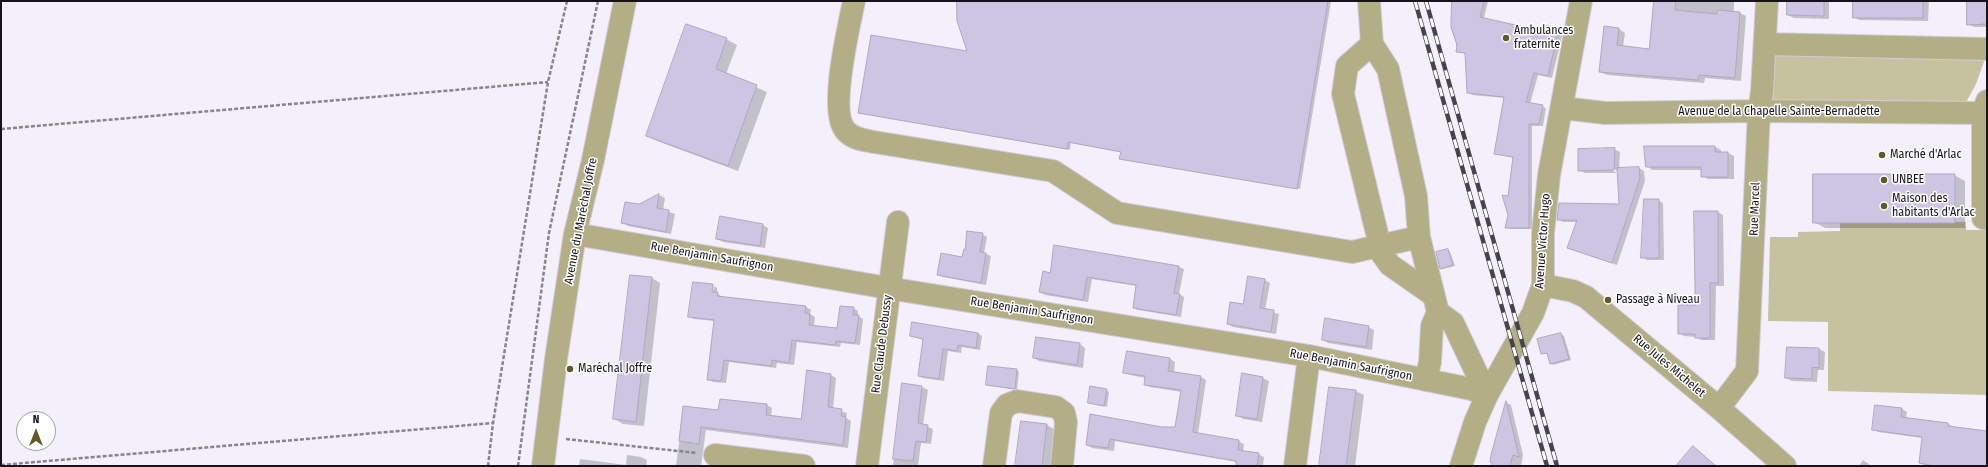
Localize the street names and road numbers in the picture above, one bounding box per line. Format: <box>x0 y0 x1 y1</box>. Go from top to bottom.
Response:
street label: Avenue de la Chapelle Sainte-Bernadette <box>1678 105 1880 119</box>
street label: Avenue du Maréchal Joffre <box>562 157 600 285</box>
street label: Rue Marcel <box>1747 182 1763 236</box>
street label: Avenue Victor Hugo <box>1532 193 1554 289</box>
street label: Rue Benjamin Saufrignon <box>650 239 774 275</box>
street label: Rue Claude Debussy <box>869 294 895 394</box>
street label: Rue Benjamin Saufrignon <box>970 294 1094 328</box>
street label: Rue Jules Michelet <box>1630 332 1708 400</box>
street label: Rue Benjamin Saufrignon <box>1289 346 1413 384</box>

